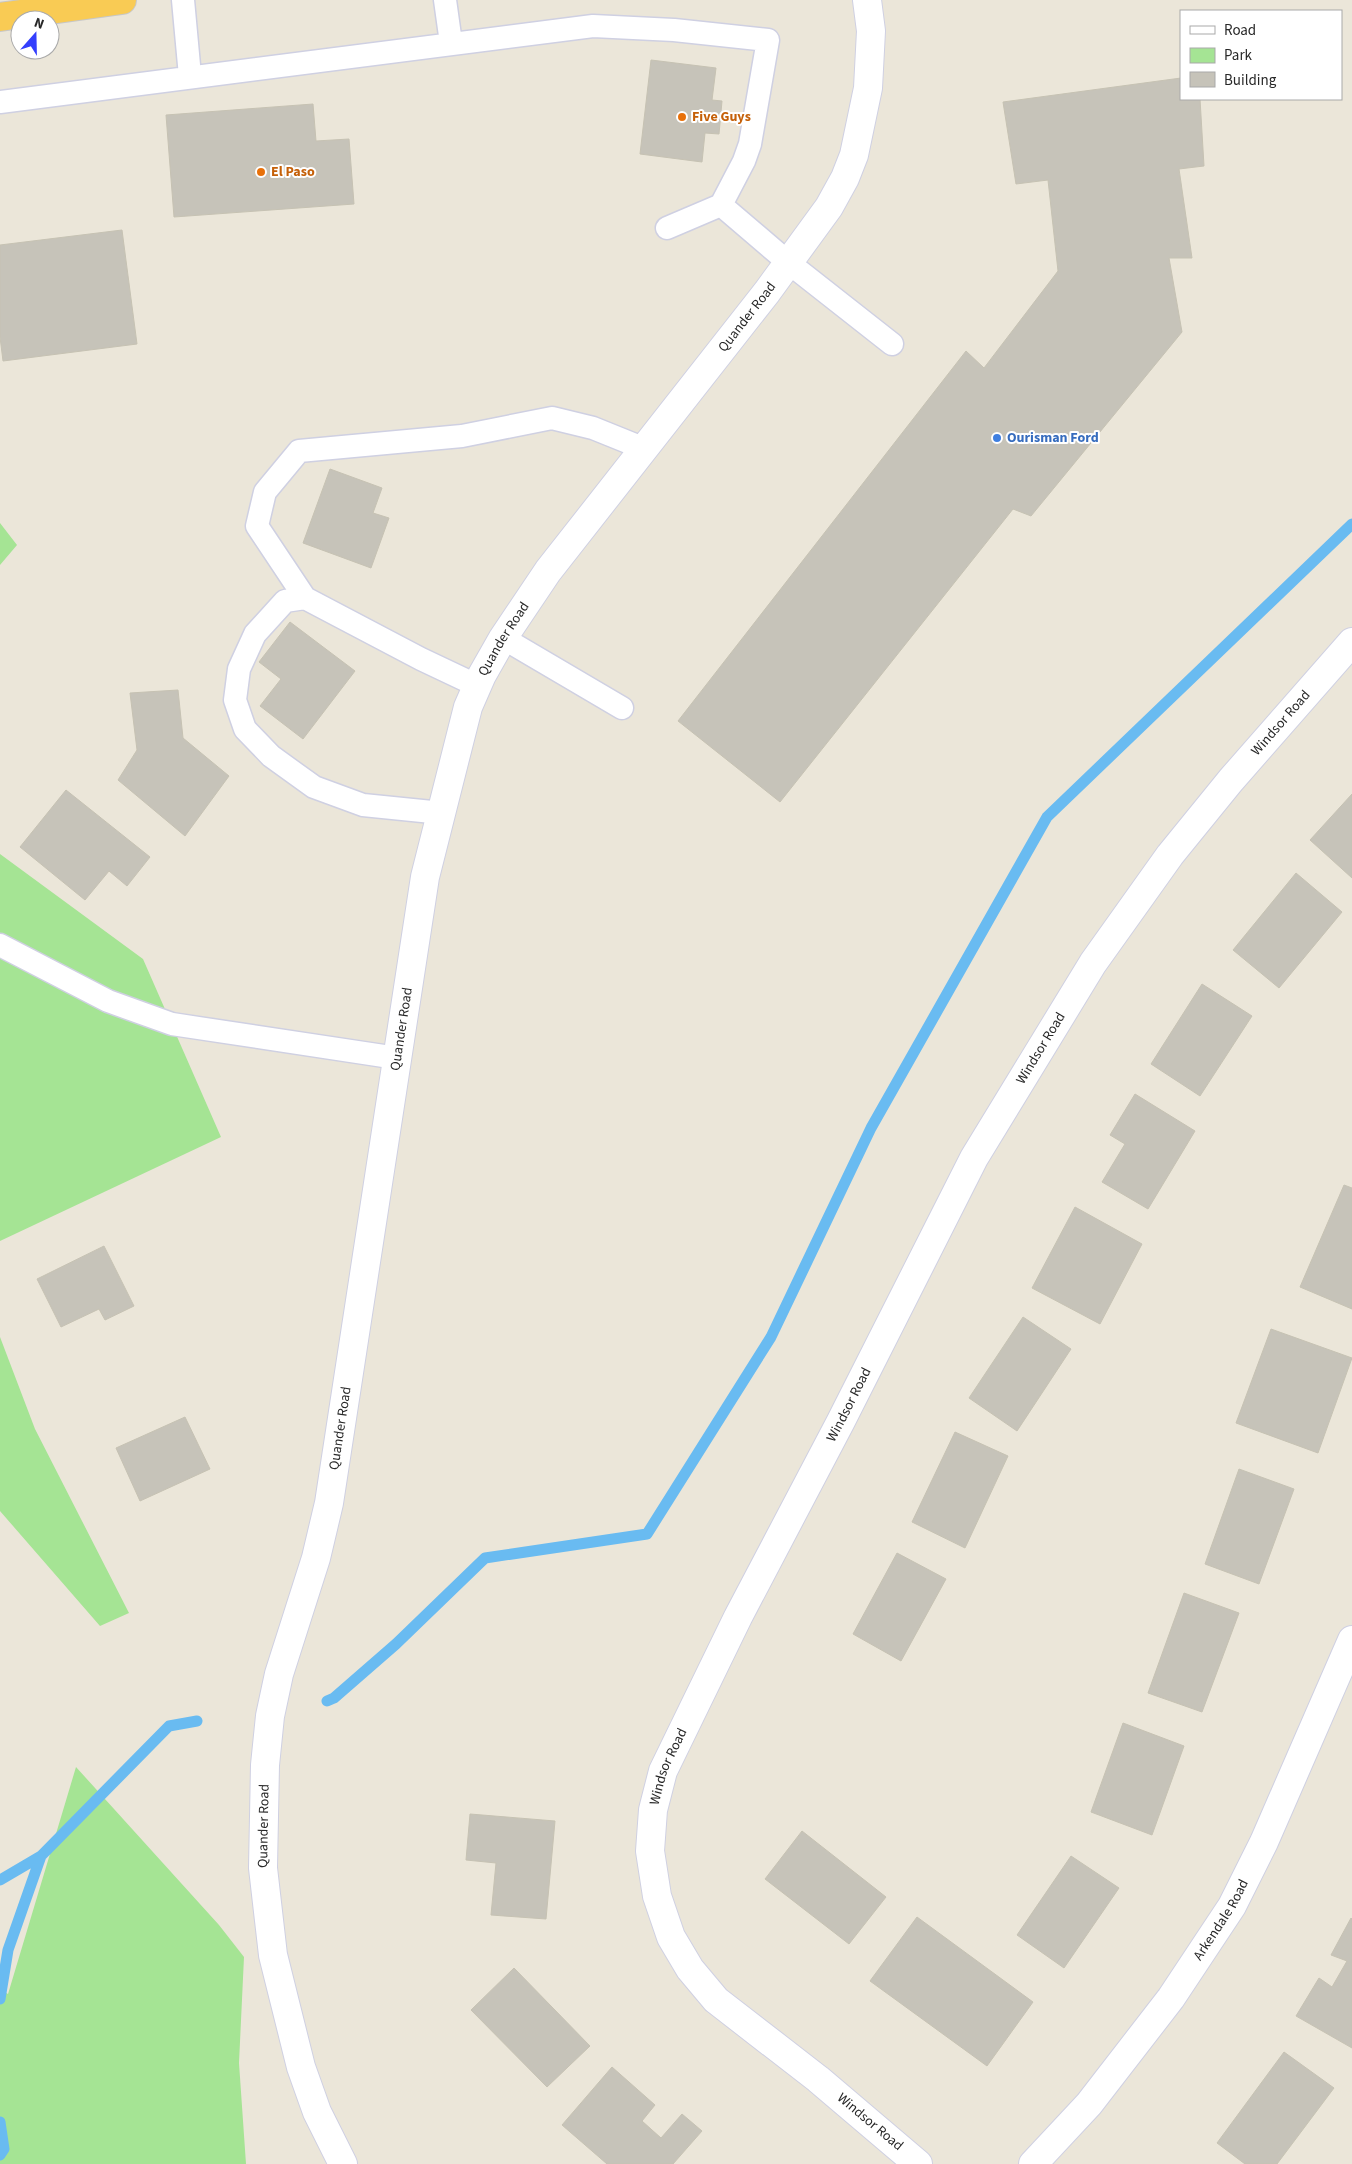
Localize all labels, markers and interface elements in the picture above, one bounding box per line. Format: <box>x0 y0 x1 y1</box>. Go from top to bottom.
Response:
north arrow <box>10 10 60 60</box>
legend <box>1180 10 1342 100</box>
text: N <box>31 13 47 35</box>
text: Road <box>1224 20 1256 41</box>
text: Park <box>1224 45 1253 66</box>
text: Building <box>1224 70 1277 91</box>
place label: Five Guys <box>692 107 751 127</box>
marker: Five Guys <box>676 111 688 123</box>
place label: El Paso <box>271 162 315 182</box>
marker: El Paso <box>255 166 267 178</box>
street label: Quander Road <box>713 278 781 356</box>
place label: Ourisman Ford <box>1007 428 1099 448</box>
marker: Ourisman Ford <box>991 432 1003 444</box>
street label: Quander Road <box>473 598 534 680</box>
street label: Windsor Road <box>1247 686 1315 760</box>
street label: Quander Road <box>385 986 418 1072</box>
street label: Windsor Road <box>1011 1009 1071 1088</box>
street label: Windsor Road <box>822 1364 876 1446</box>
street label: Quander Road <box>324 1385 357 1471</box>
street label: Windsor Road <box>645 1725 692 1807</box>
street label: Quander Road <box>253 1784 275 1868</box>
street label: Arkendale Road <box>1189 1876 1254 1964</box>
street label: Windsor Road <box>833 2088 907 2156</box>

